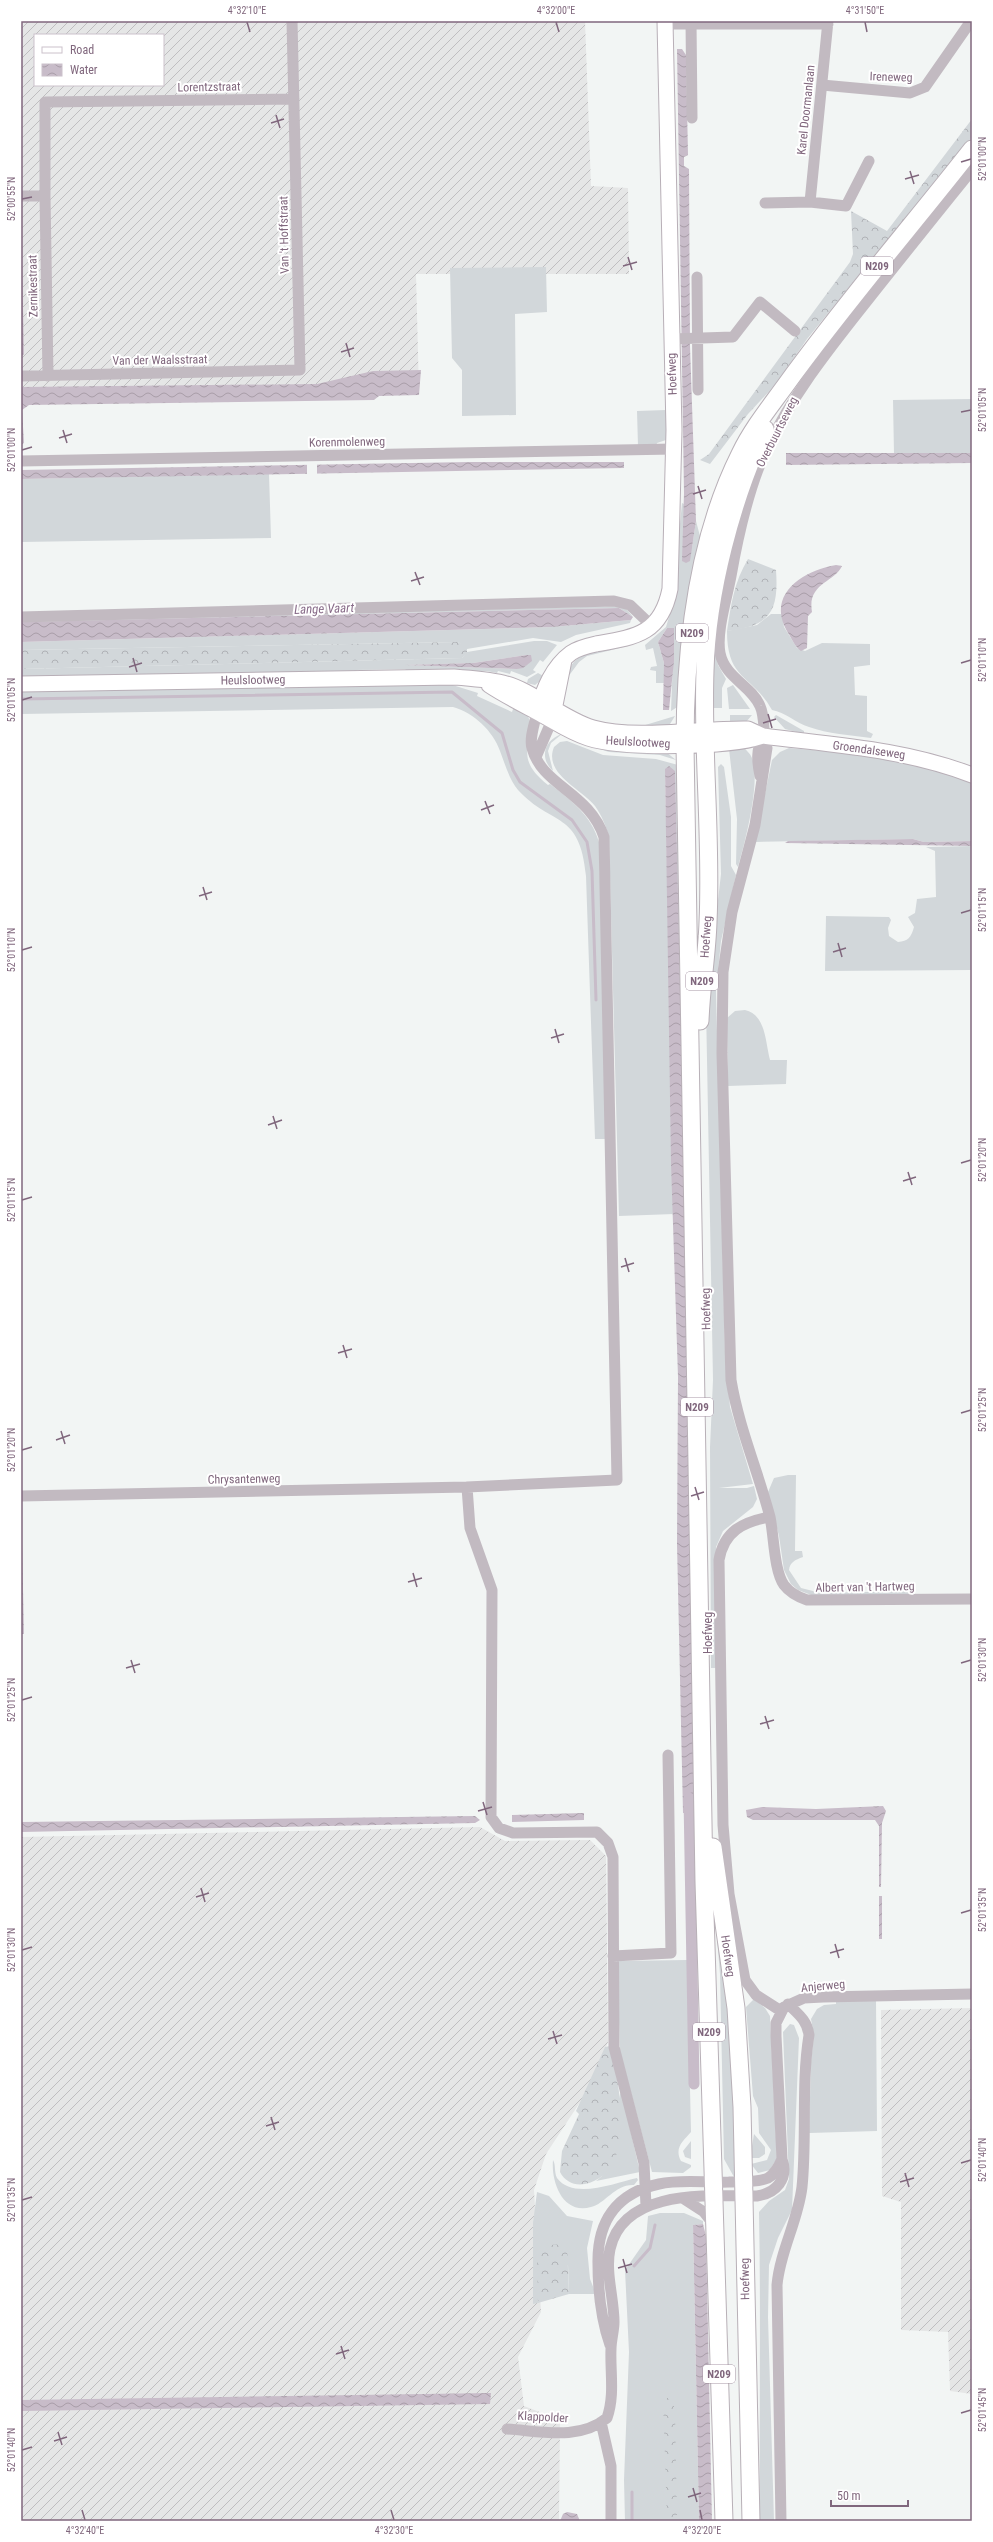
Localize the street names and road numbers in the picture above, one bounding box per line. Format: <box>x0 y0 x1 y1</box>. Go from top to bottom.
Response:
street label: Karel Doormanlaan <box>794 64 818 156</box>
street label: Ireneweg <box>869 69 913 85</box>
street label: Lorentzstraat <box>177 79 241 95</box>
street label: Van 't Hoffstraat <box>276 196 292 274</box>
street label: Zernikestraat <box>25 254 41 317</box>
road number: N209 <box>861 257 893 275</box>
street label: Van der Waalsstraat <box>112 352 208 368</box>
street label: Hoefweg <box>664 353 680 395</box>
street label: Overbuurtseweg <box>753 394 801 469</box>
street label: Korenmolenweg <box>309 434 385 450</box>
road number: N209 <box>676 624 708 642</box>
street label: Heulslootweg <box>220 672 286 688</box>
street label: Heulslootweg <box>605 733 671 751</box>
street label: Groendalseweg <box>832 738 906 762</box>
street label: Hoefweg <box>698 915 714 959</box>
road number: N209 <box>686 972 718 990</box>
street label: Hoefweg <box>699 1288 713 1330</box>
road number: N209 <box>681 1398 713 1416</box>
street label: Chrysantenweg <box>208 1471 281 1487</box>
street label: Albert van 't Hartweg <box>815 1579 915 1595</box>
street label: Hoefweg <box>701 1612 715 1654</box>
street label: Hoefweg <box>718 1934 738 1978</box>
street label: Anjerweg <box>800 1977 846 1995</box>
road number: N209 <box>693 2023 725 2041</box>
street label: Hoefweg <box>738 2258 752 2300</box>
road number: N209 <box>703 2365 735 2383</box>
street label: Klappolder <box>517 2409 569 2425</box>

